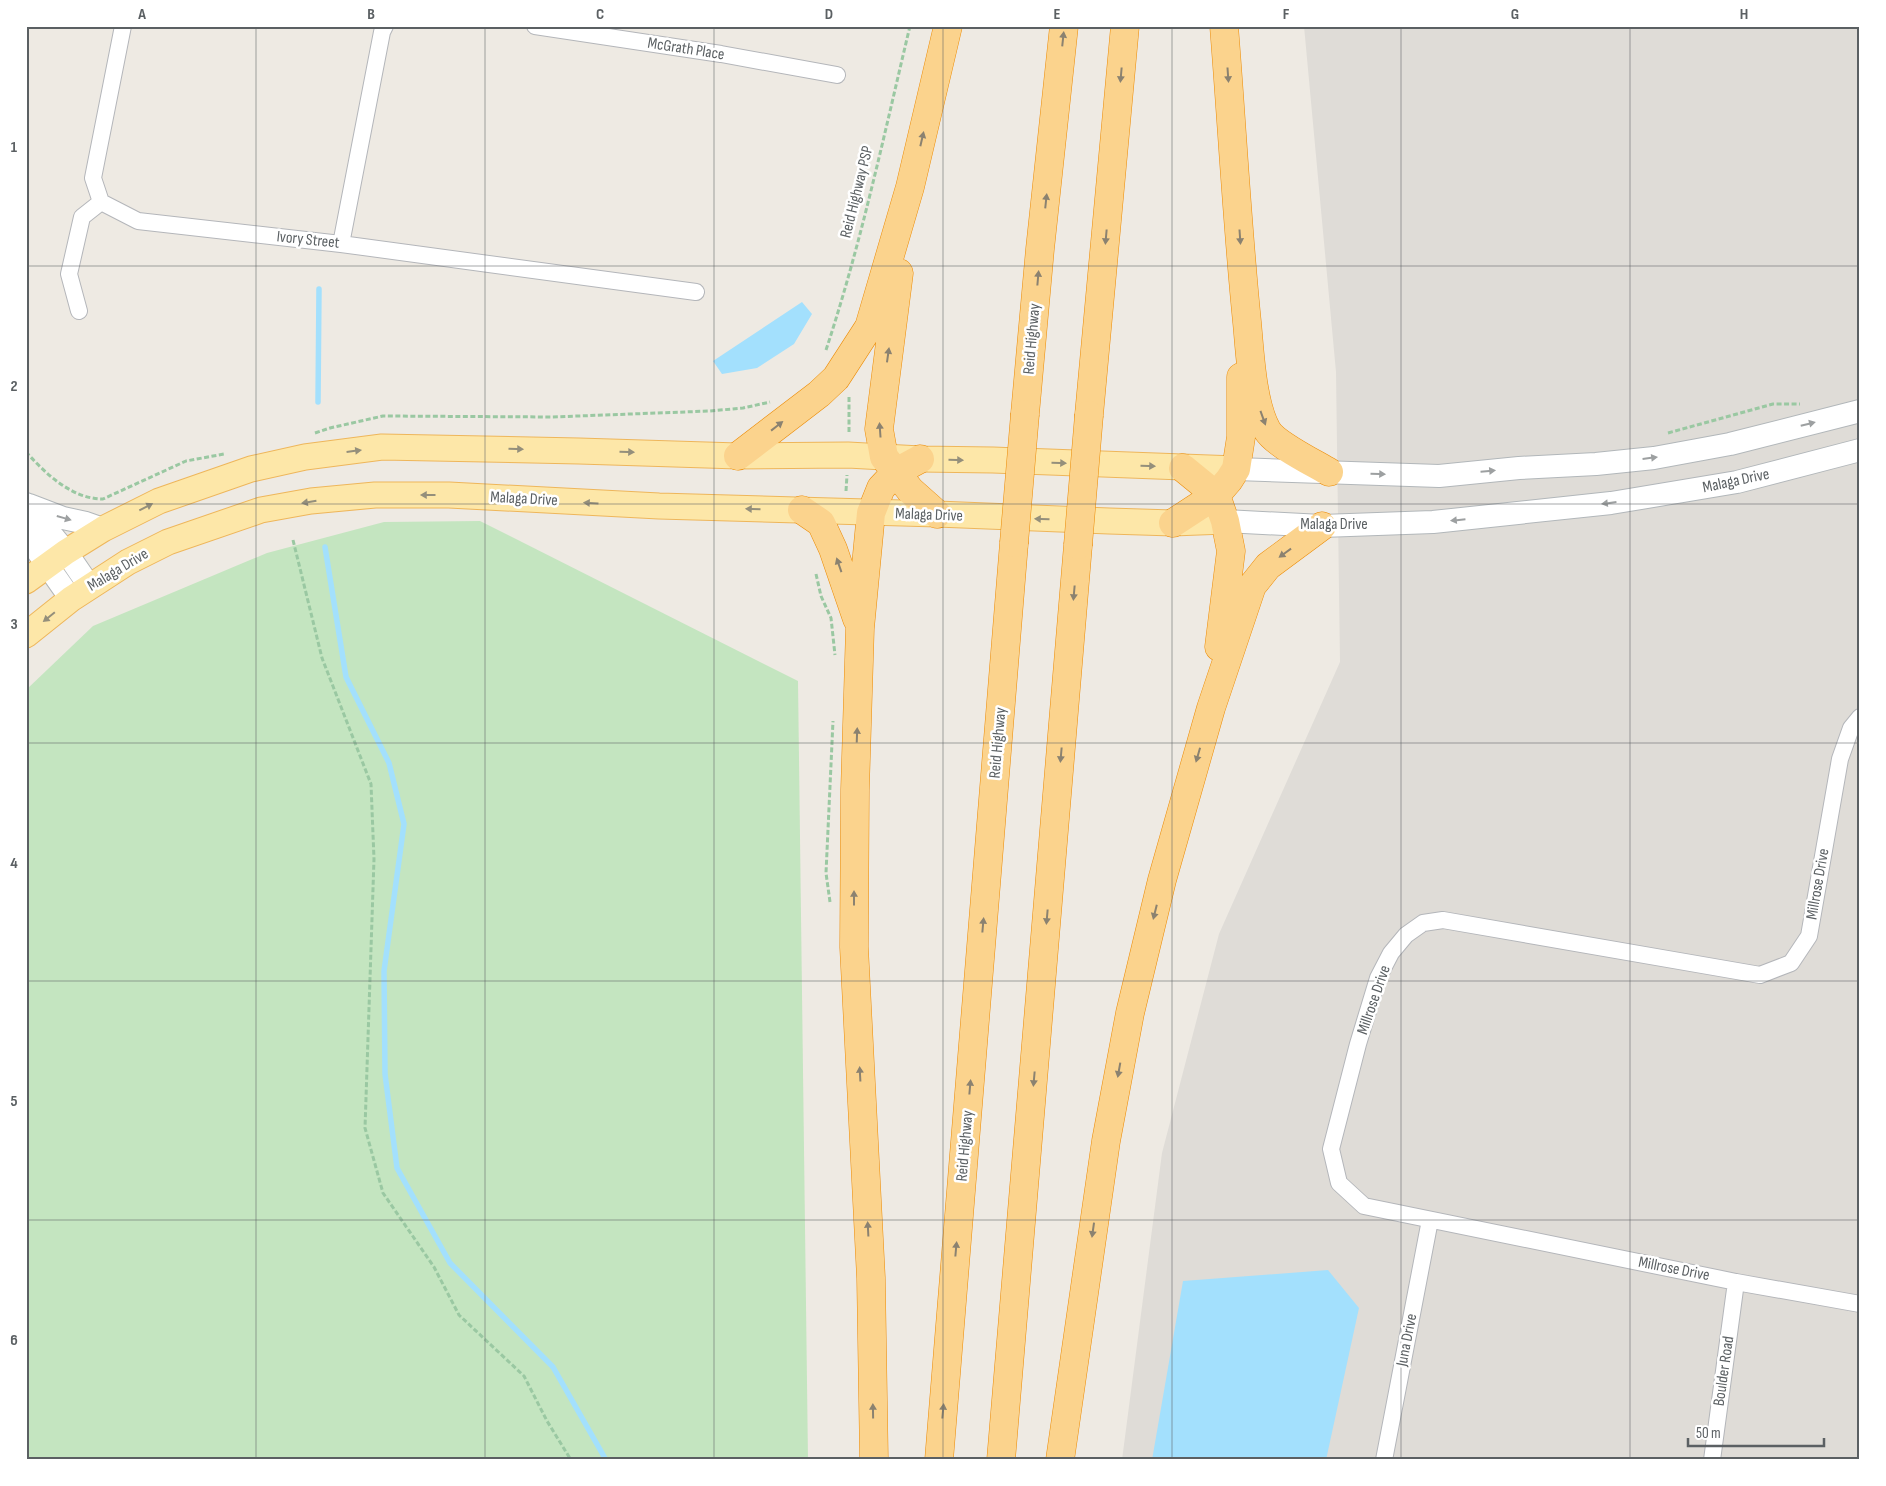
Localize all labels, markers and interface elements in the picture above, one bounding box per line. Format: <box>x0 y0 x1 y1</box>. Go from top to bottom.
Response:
text: A <box>137 5 146 24</box>
text: B <box>367 5 375 24</box>
text: C <box>596 5 604 24</box>
text: D <box>825 5 833 24</box>
text: E <box>1054 5 1061 24</box>
text: F <box>1283 5 1290 24</box>
text: G <box>1511 5 1519 24</box>
text: H <box>1740 5 1748 24</box>
one-way arrow <box>1059 31 1067 47</box>
street label: McGrath Place <box>646 34 726 64</box>
one-way arrow <box>1116 67 1124 83</box>
one-way arrow <box>1224 67 1232 83</box>
one-way arrow <box>918 131 926 147</box>
text: 1 <box>11 138 18 157</box>
street label: Reid Highway PSP <box>836 144 878 240</box>
one-way arrow <box>1042 193 1050 209</box>
street label: Ivory Street <box>276 227 341 253</box>
one-way arrow <box>1101 229 1109 245</box>
one-way arrow <box>1236 229 1244 245</box>
one-way arrow <box>1034 270 1042 286</box>
street label: Reid Highway <box>1019 303 1045 375</box>
one-way arrow <box>884 347 892 363</box>
text: 2 <box>10 377 18 396</box>
one-way arrow <box>1260 410 1267 425</box>
one-way arrow <box>1801 420 1816 428</box>
one-way arrow <box>770 421 783 432</box>
one-way arrow <box>876 422 884 438</box>
one-way arrow <box>508 446 524 454</box>
one-way arrow <box>346 447 362 455</box>
one-way arrow <box>620 449 636 457</box>
one-way arrow <box>1642 454 1658 462</box>
one-way arrow <box>949 456 965 464</box>
one-way arrow <box>1051 459 1067 467</box>
one-way arrow <box>1140 463 1156 471</box>
street label: Malaga Drive <box>1701 465 1771 497</box>
one-way arrow <box>1480 467 1496 475</box>
one-way arrow <box>1370 470 1386 478</box>
street label: Malaga Drive <box>490 488 558 510</box>
one-way arrow <box>420 491 436 499</box>
one-way arrow <box>300 498 316 506</box>
one-way arrow <box>582 498 598 506</box>
one-way arrow <box>1601 499 1617 507</box>
one-way arrow <box>139 503 153 511</box>
street label: Malaga Drive <box>895 504 963 526</box>
one-way arrow <box>745 505 761 513</box>
one-way arrow <box>57 514 72 522</box>
one-way arrow <box>1034 514 1050 522</box>
street label: Malaga Drive <box>1300 515 1368 534</box>
one-way arrow <box>1450 516 1466 524</box>
street label: Malaga Drive <box>84 544 152 596</box>
one-way arrow <box>1279 548 1292 559</box>
one-way arrow <box>835 557 843 572</box>
one-way arrow <box>1070 585 1078 601</box>
one-way arrow <box>42 611 55 622</box>
text: 3 <box>10 615 18 634</box>
street label: Reid Highway <box>985 707 1011 779</box>
one-way arrow <box>853 727 861 743</box>
one-way arrow <box>1056 747 1064 763</box>
one-way arrow <box>1193 747 1201 762</box>
street label: Millrose Drive <box>1802 847 1834 921</box>
text: 4 <box>10 854 18 873</box>
one-way arrow <box>850 890 858 906</box>
one-way arrow <box>1151 904 1159 919</box>
one-way arrow <box>1043 909 1051 925</box>
one-way arrow <box>979 917 987 933</box>
street label: Millrose Drive <box>1353 963 1395 1037</box>
one-way arrow <box>1115 1062 1123 1078</box>
one-way arrow <box>855 1066 863 1082</box>
one-way arrow <box>1029 1071 1037 1087</box>
one-way arrow <box>966 1079 974 1095</box>
text: 5 <box>10 1092 18 1111</box>
street label: Reid Highway <box>952 1110 978 1182</box>
one-way arrow <box>863 1221 871 1237</box>
one-way arrow <box>1089 1223 1097 1239</box>
one-way arrow <box>953 1241 961 1257</box>
street label: Millrose Drive <box>1637 1253 1711 1285</box>
street label: Juna Drive <box>1392 1312 1421 1369</box>
text: 6 <box>10 1331 18 1350</box>
street label: Boulder Road <box>1710 1335 1738 1407</box>
one-way arrow <box>869 1403 877 1419</box>
one-way arrow <box>940 1403 948 1419</box>
scale bar <box>1688 1416 1825 1448</box>
text: 50 m <box>1696 1424 1721 1443</box>

